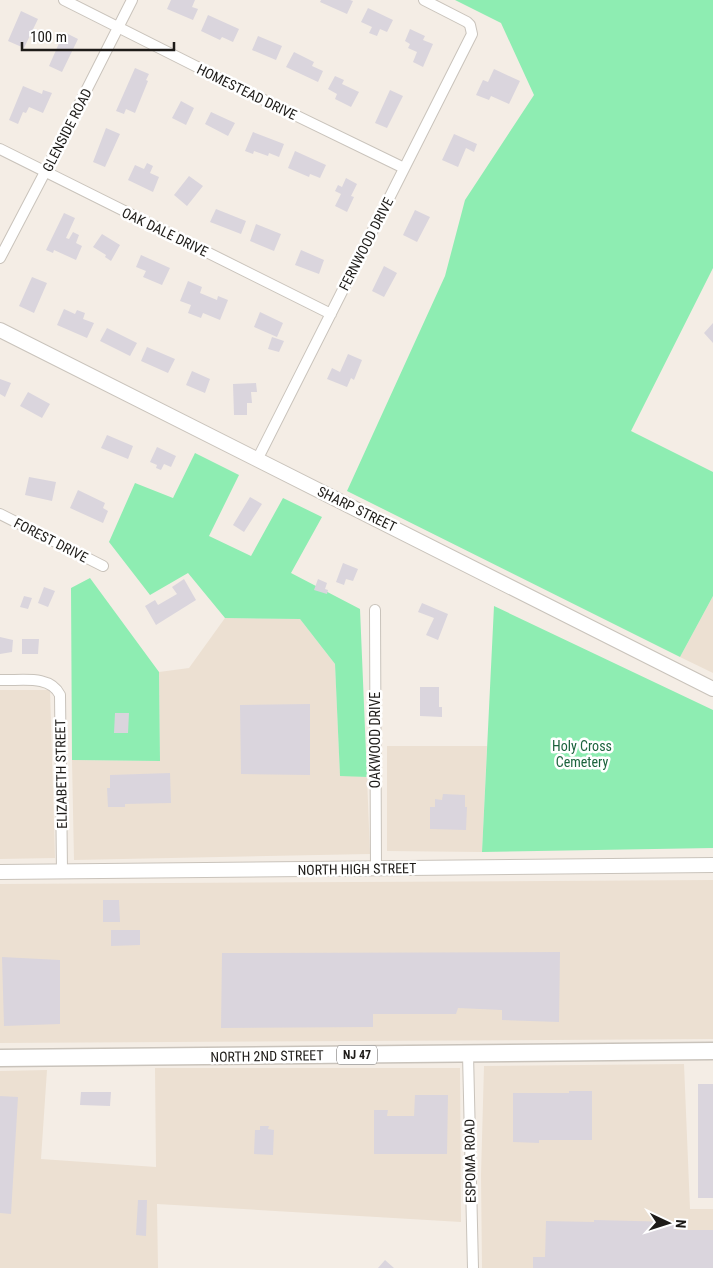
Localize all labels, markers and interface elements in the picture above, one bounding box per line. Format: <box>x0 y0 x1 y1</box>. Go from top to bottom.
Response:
scale bar <box>22 20 175 52</box>
text: 100 m <box>30 28 67 46</box>
street label: HOMESTEAD DRIVE <box>194 61 300 123</box>
street label: GLENSIDE ROAD <box>39 86 95 174</box>
street label: FERNWOOD DRIVE <box>336 195 396 293</box>
street label: OAK DALE DRIVE <box>119 204 211 260</box>
street label: SHARP STREET <box>315 483 399 535</box>
street label: FOREST DRIVE <box>11 515 91 565</box>
street label: OAKWOOD DRIVE <box>367 692 383 788</box>
street label: ELIZABETH STREET <box>52 719 70 829</box>
park label: Holy Cross Cemetery <box>552 738 612 770</box>
street label: NORTH HIGH STREET <box>297 860 417 878</box>
road number: NJ 47 <box>337 1046 377 1064</box>
street label: NORTH 2ND STREET <box>210 1047 324 1065</box>
street label: ESPOMA ROAD <box>461 1119 479 1203</box>
north arrow <box>643 1198 693 1248</box>
text: N <box>673 1219 689 1229</box>

